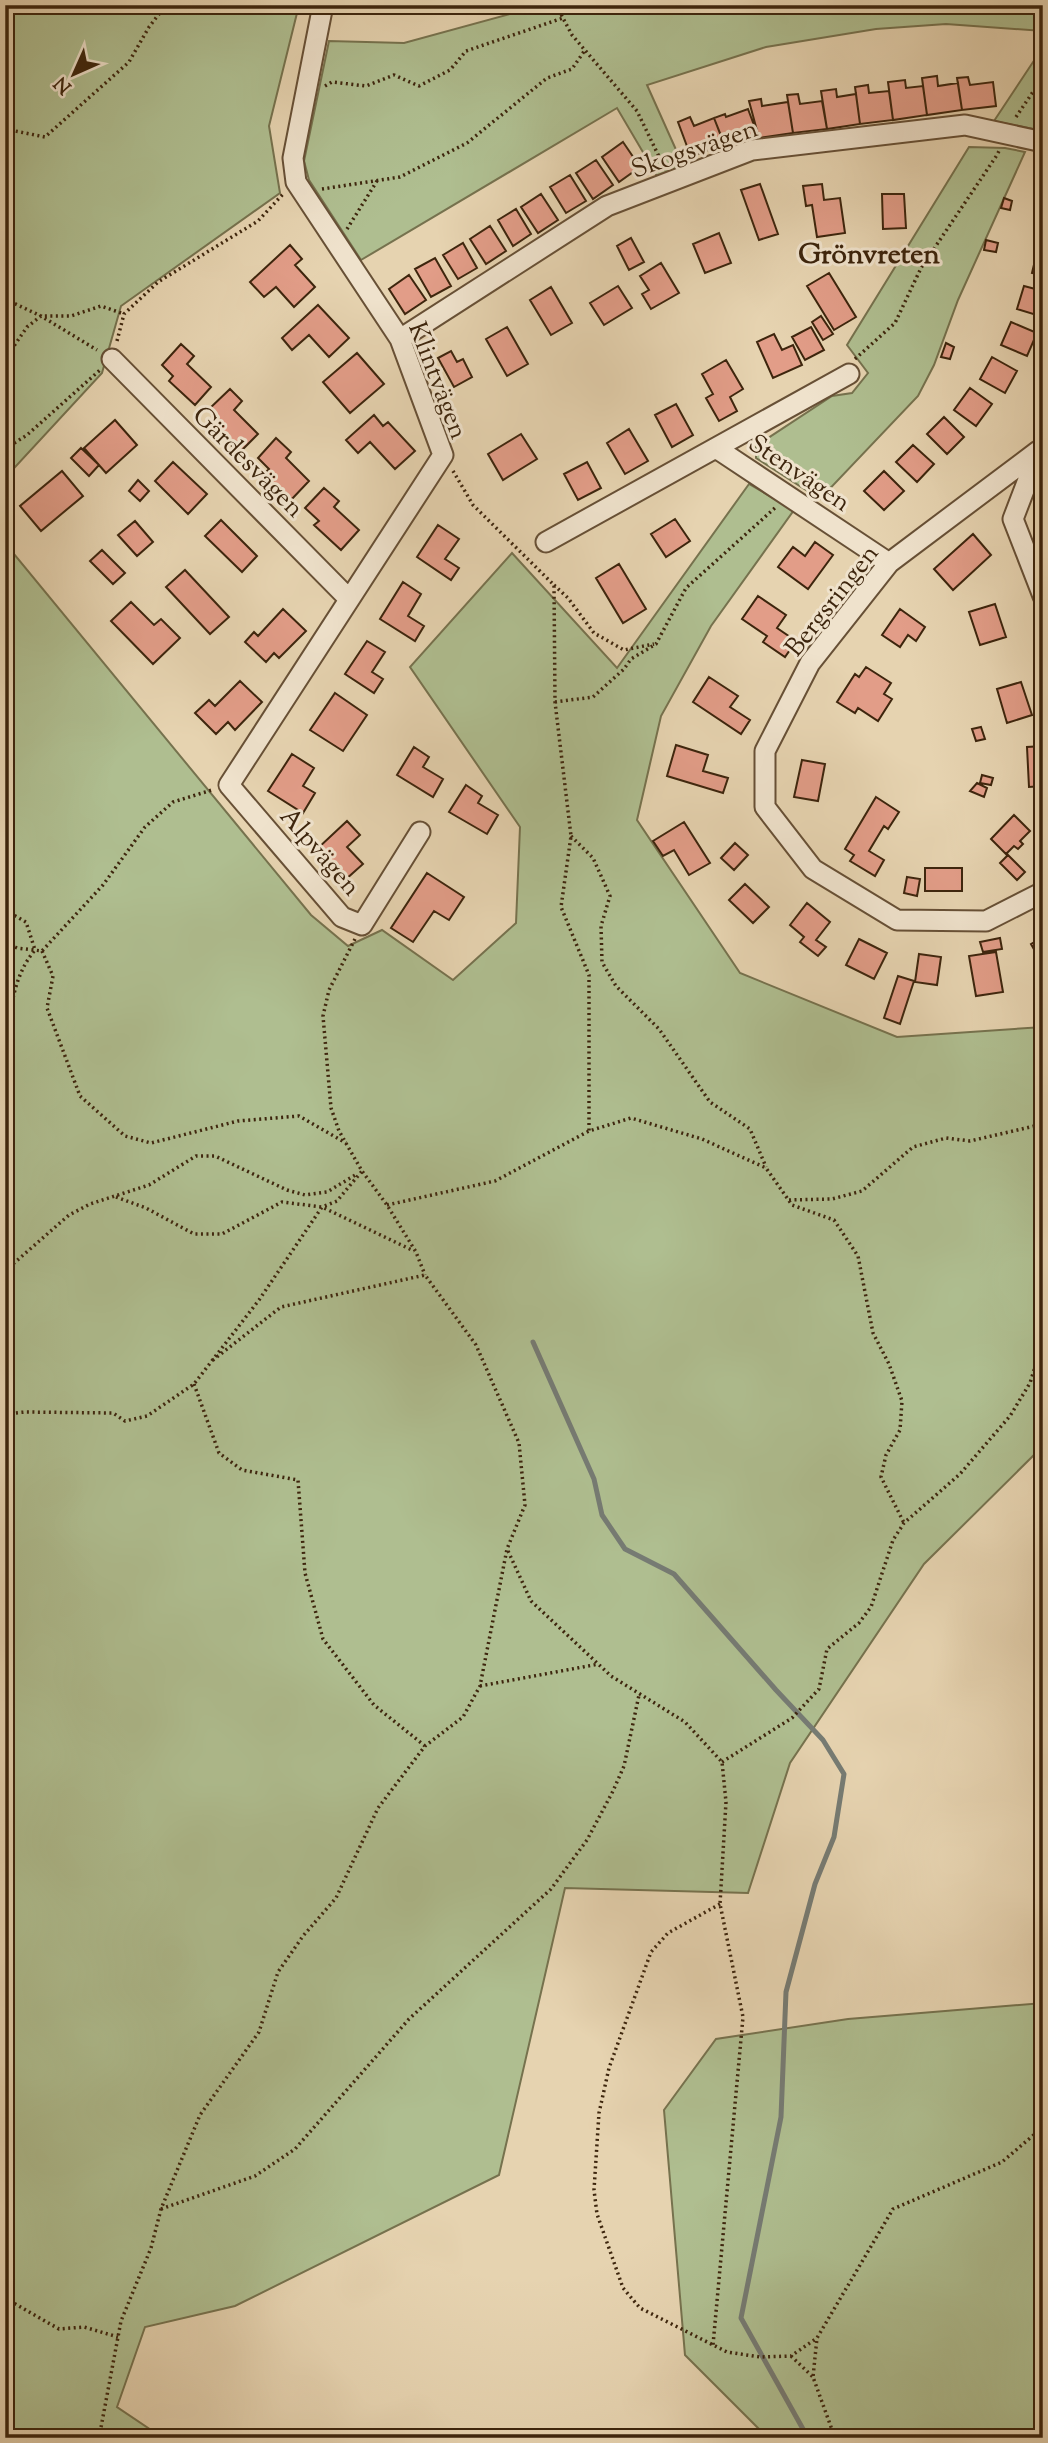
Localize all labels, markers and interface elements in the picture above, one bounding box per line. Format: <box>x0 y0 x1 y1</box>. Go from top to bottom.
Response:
north arrow <box>38 38 108 108</box>
text: N <box>49 69 79 99</box>
street label: Skogsvägen <box>627 111 763 189</box>
district label: Grönvreten <box>798 236 940 276</box>
street label: Klintvägen <box>397 317 476 445</box>
street label: Gärdesvägen <box>183 399 311 527</box>
street label: Stenvägen <box>740 426 857 522</box>
street label: Bergsringen <box>777 538 889 666</box>
street label: Alpvägen <box>270 800 368 905</box>

